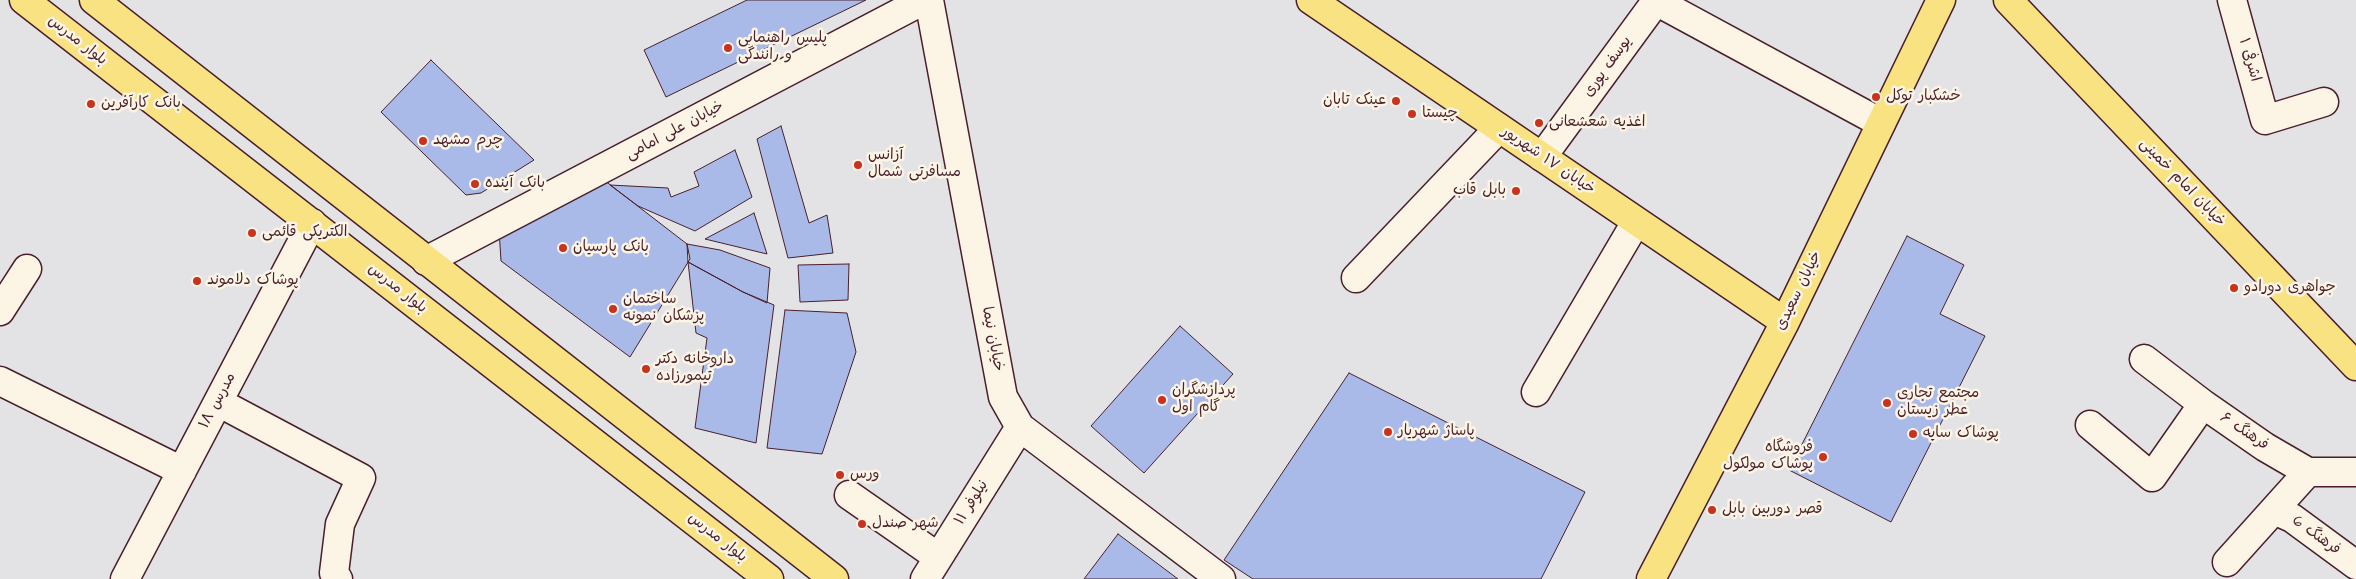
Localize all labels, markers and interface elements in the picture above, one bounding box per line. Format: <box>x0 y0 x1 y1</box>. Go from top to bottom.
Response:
street label: بلوار مدرس <box>44 12 110 70</box>
place label: پلیس راهنمایی و رانندگی <box>738 30 827 65</box>
street label: یوسف پوری <box>1580 33 1636 101</box>
street label: اشرفی ۱ <box>2234 36 2264 84</box>
marker: پلیس راهنمایی و رانندگی <box>722 42 734 54</box>
place label: خشکبار توکل <box>1886 88 1961 106</box>
marker: خشکبار توکل <box>1870 91 1882 103</box>
place label: عینک تابان <box>1323 92 1386 110</box>
place label: بانک کارآفرین <box>101 95 181 113</box>
marker: عینک تابان <box>1390 95 1402 107</box>
marker: بانک کارآفرین <box>85 98 97 110</box>
street label: خیابان علی امامی <box>623 98 727 164</box>
place label: چیستا <box>1422 105 1458 123</box>
marker: چیستا <box>1406 108 1418 120</box>
place label: اغذیه شعشعانی <box>1549 114 1645 132</box>
marker: اغذیه شعشعانی <box>1533 117 1545 129</box>
street label: خیابان ۱۷ شهریور <box>1498 123 1598 199</box>
place label: چرم مشهد <box>433 132 503 150</box>
marker: چرم مشهد <box>417 135 429 147</box>
street label: خیابان امام خمینی <box>2135 135 2229 231</box>
place label: آزانس مسافرتی شمال <box>868 147 961 182</box>
marker: آزانس مسافرتی شمال <box>852 159 864 171</box>
place label: بانک آینده <box>485 175 545 193</box>
marker: بانک آینده <box>469 178 481 190</box>
place label: بابل قاب <box>1453 182 1506 200</box>
marker: بابل قاب <box>1510 185 1522 197</box>
place label: الکتریکی قائمی <box>262 224 347 242</box>
marker: الکتریکی قائمی <box>246 227 258 239</box>
place label: بانک پارسیان <box>573 239 649 257</box>
marker: بانک پارسیان <box>557 242 569 254</box>
street label: خیابان سعیدی <box>1772 248 1826 334</box>
street label: بلوار مدرس <box>364 260 430 318</box>
place label: پوشاک دلاموند <box>207 272 299 290</box>
marker: پوشاک دلاموند <box>191 275 203 287</box>
place label: جواهری دورادو <box>2244 279 2336 297</box>
marker: جواهری دورادو <box>2228 282 2240 294</box>
place label: ساختمان پزشکان نمونه <box>623 291 704 326</box>
marker: ساختمان پزشکان نمونه <box>607 303 619 315</box>
street label: خیابان نیما <box>977 305 1007 373</box>
place label: داروخانه دکتر تیمورزاده <box>656 351 734 386</box>
marker: داروخانه دکتر تیمورزاده <box>640 363 652 375</box>
street label: مدرس ۱۸ <box>196 370 240 432</box>
place label: پردازشگران گام اول <box>1172 382 1236 417</box>
place label: مجتمع تجاری عطر زیستان <box>1897 385 1979 420</box>
marker: پردازشگران گام اول <box>1156 394 1168 406</box>
marker: مجتمع تجاری عطر زیستان <box>1881 397 1893 409</box>
street label: فرهنگ ۶ <box>2216 409 2272 455</box>
place label: پاساژ شهریار <box>1398 423 1475 441</box>
place label: پوشاک سایه <box>1923 425 1999 443</box>
marker: پاساژ شهریار <box>1382 426 1394 438</box>
marker: پوشاک سایه <box>1907 428 1919 440</box>
place label: فروشگاه پوشاک مولکول <box>1723 439 1813 474</box>
marker: فروشگاه پوشاک مولکول <box>1817 451 1829 463</box>
place label: ورس <box>850 466 880 484</box>
marker: ورس <box>834 469 846 481</box>
street label: نیلوفر ۱۱ <box>951 477 993 529</box>
place label: قصر دوربین بابل <box>1722 501 1822 519</box>
marker: قصر دوربین بابل <box>1706 504 1718 516</box>
street label: بلوار مدرس <box>684 509 750 567</box>
street label: فرهنگ 6 <box>2288 512 2344 560</box>
place label: شهر صندل <box>872 515 939 533</box>
marker: شهر صندل <box>856 518 868 530</box>

